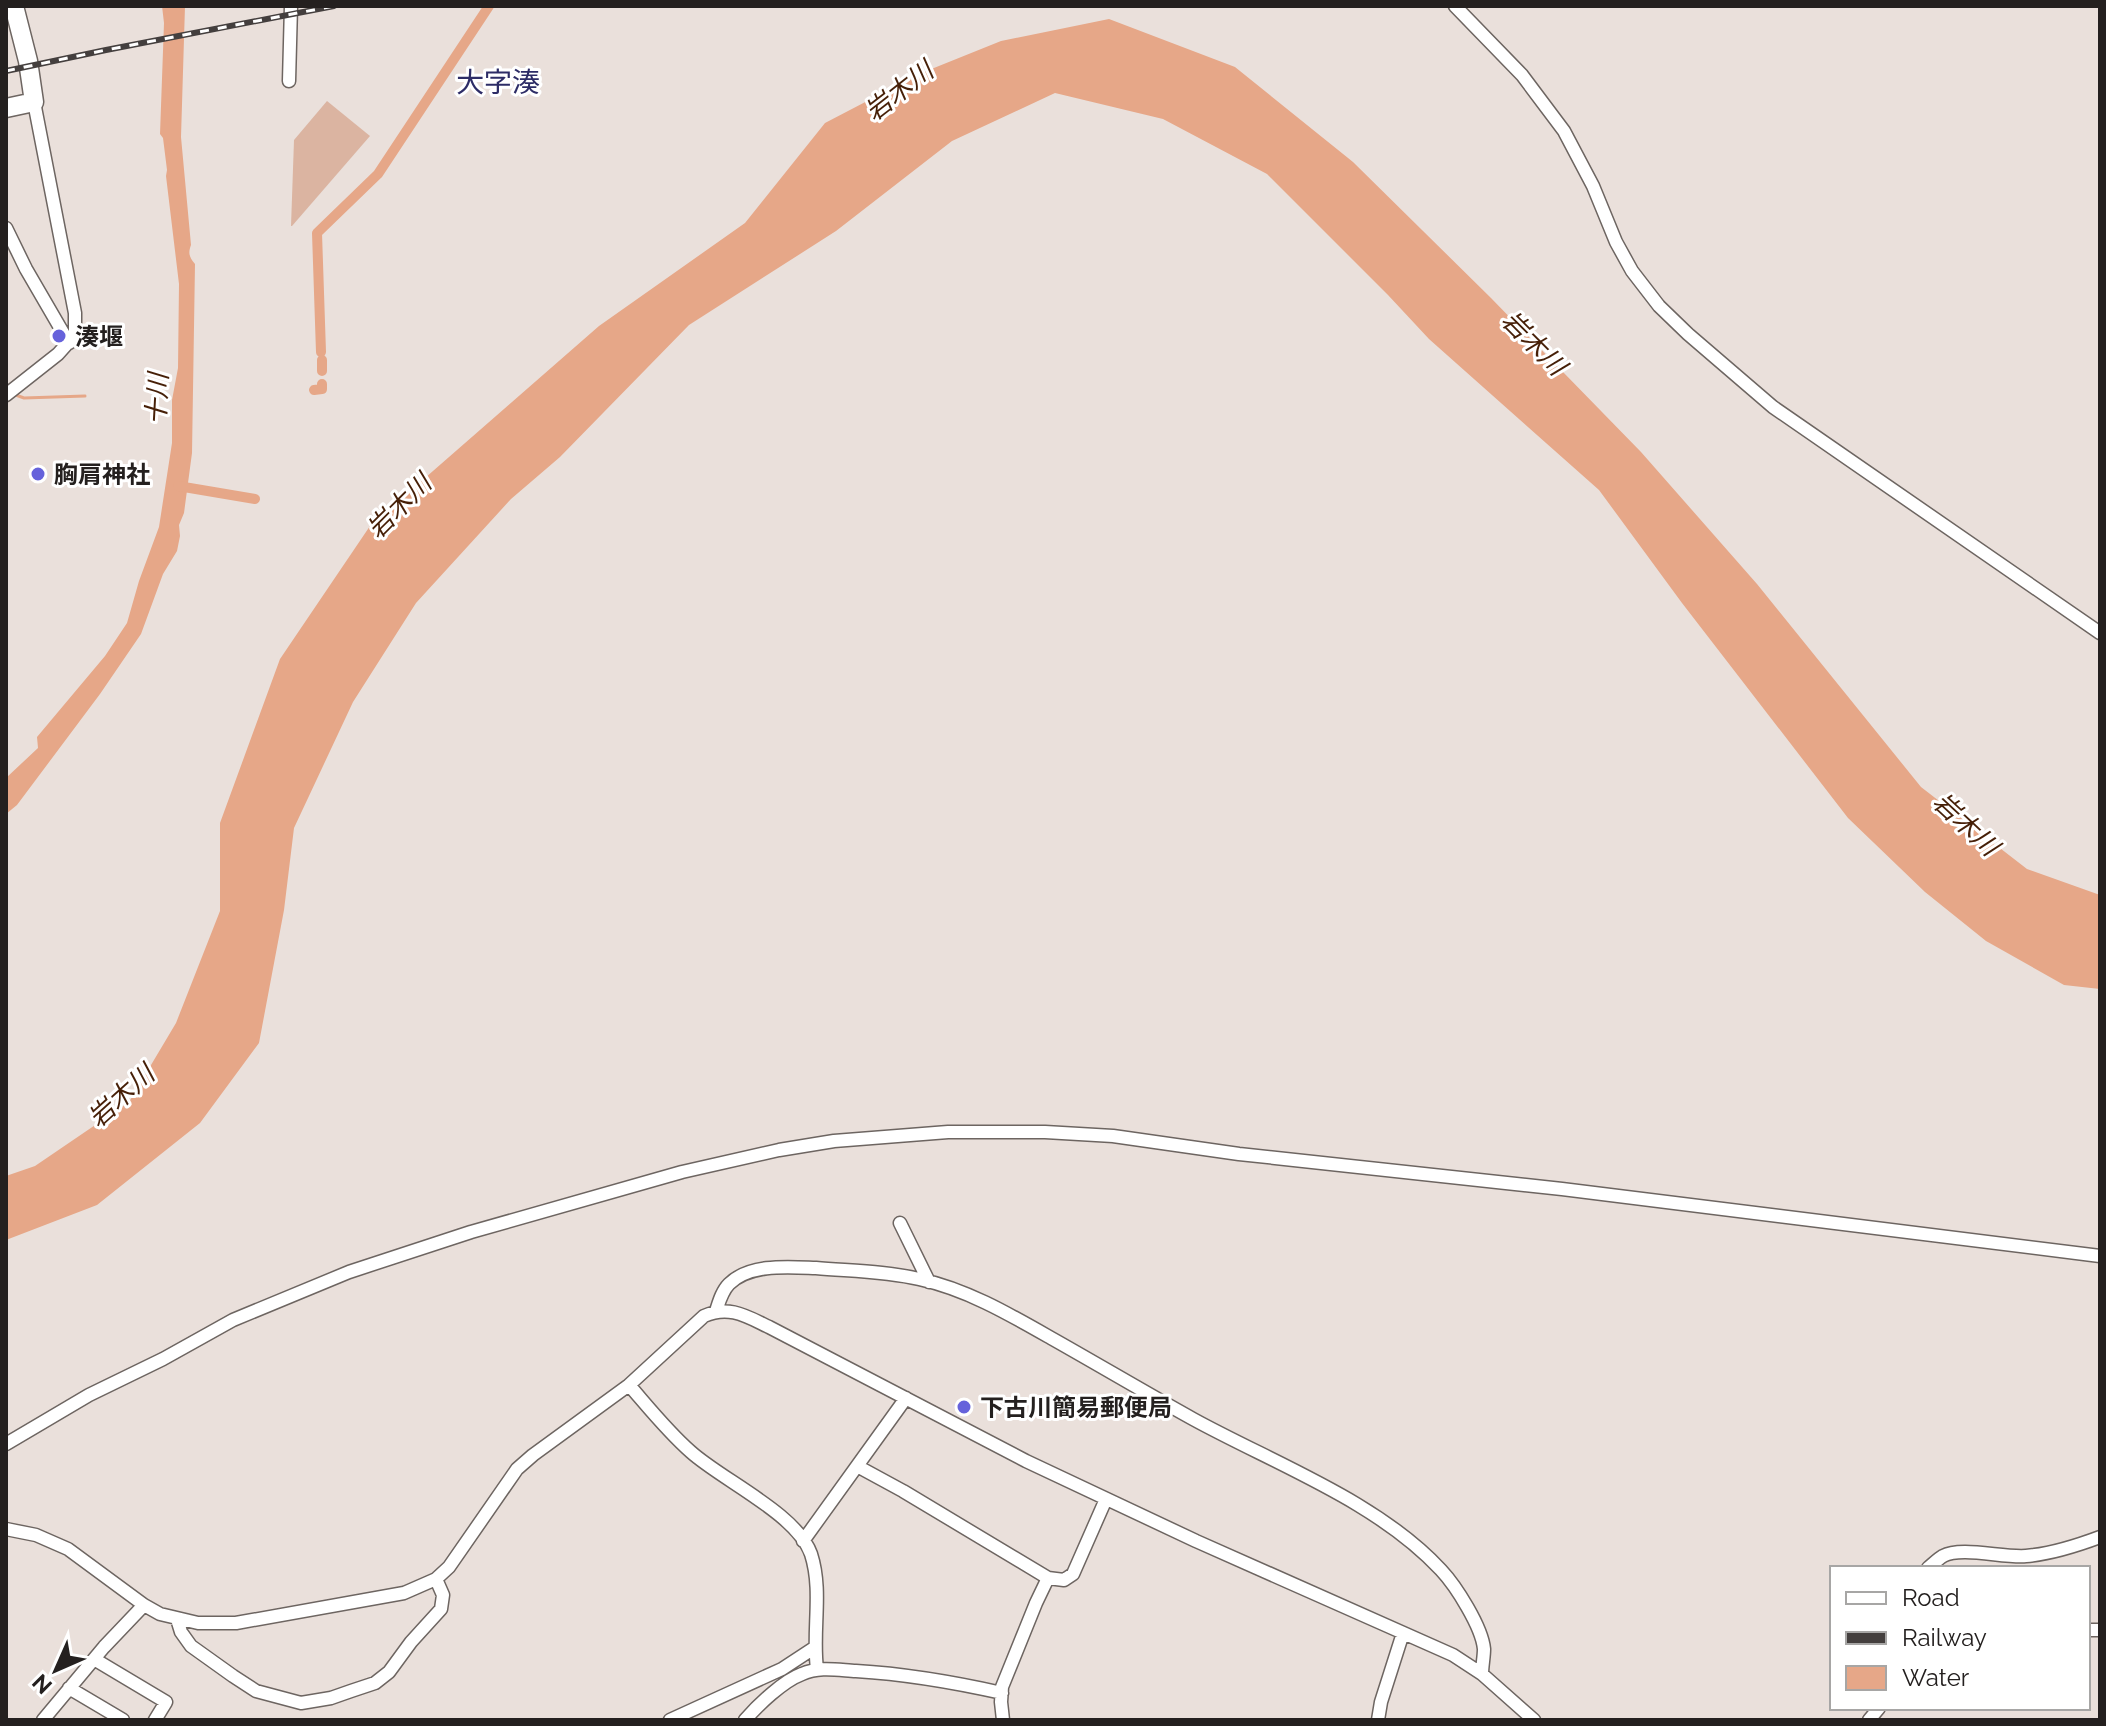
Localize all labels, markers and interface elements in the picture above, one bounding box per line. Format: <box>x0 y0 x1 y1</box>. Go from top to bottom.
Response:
water label: 岩木川 <box>859 53 941 127</box>
district label: 大字湊 <box>456 66 540 99</box>
water label: 岩木川 <box>1496 305 1574 383</box>
place label: 湊堰 <box>75 322 123 351</box>
marker: 湊堰 <box>50 327 68 345</box>
water label: 十川 <box>141 369 173 426</box>
place label: 胸肩神社 <box>54 460 150 489</box>
marker: 胸肩神社 <box>29 465 47 483</box>
water label: 岩木川 <box>361 466 439 544</box>
water label: 岩木川 <box>1927 786 2007 864</box>
water label: 岩木川 <box>82 1057 162 1133</box>
place label: 下古川簡易郵便局 <box>980 1393 1172 1422</box>
marker: 下古川簡易郵便局 <box>955 1398 973 1416</box>
legend <box>1830 1566 2090 1710</box>
text: Road <box>1902 1583 1960 1612</box>
text: Railway <box>1902 1623 1987 1652</box>
north arrow <box>16 1630 96 1710</box>
text: Water <box>1902 1663 1970 1692</box>
text: N <box>27 1669 57 1699</box>

